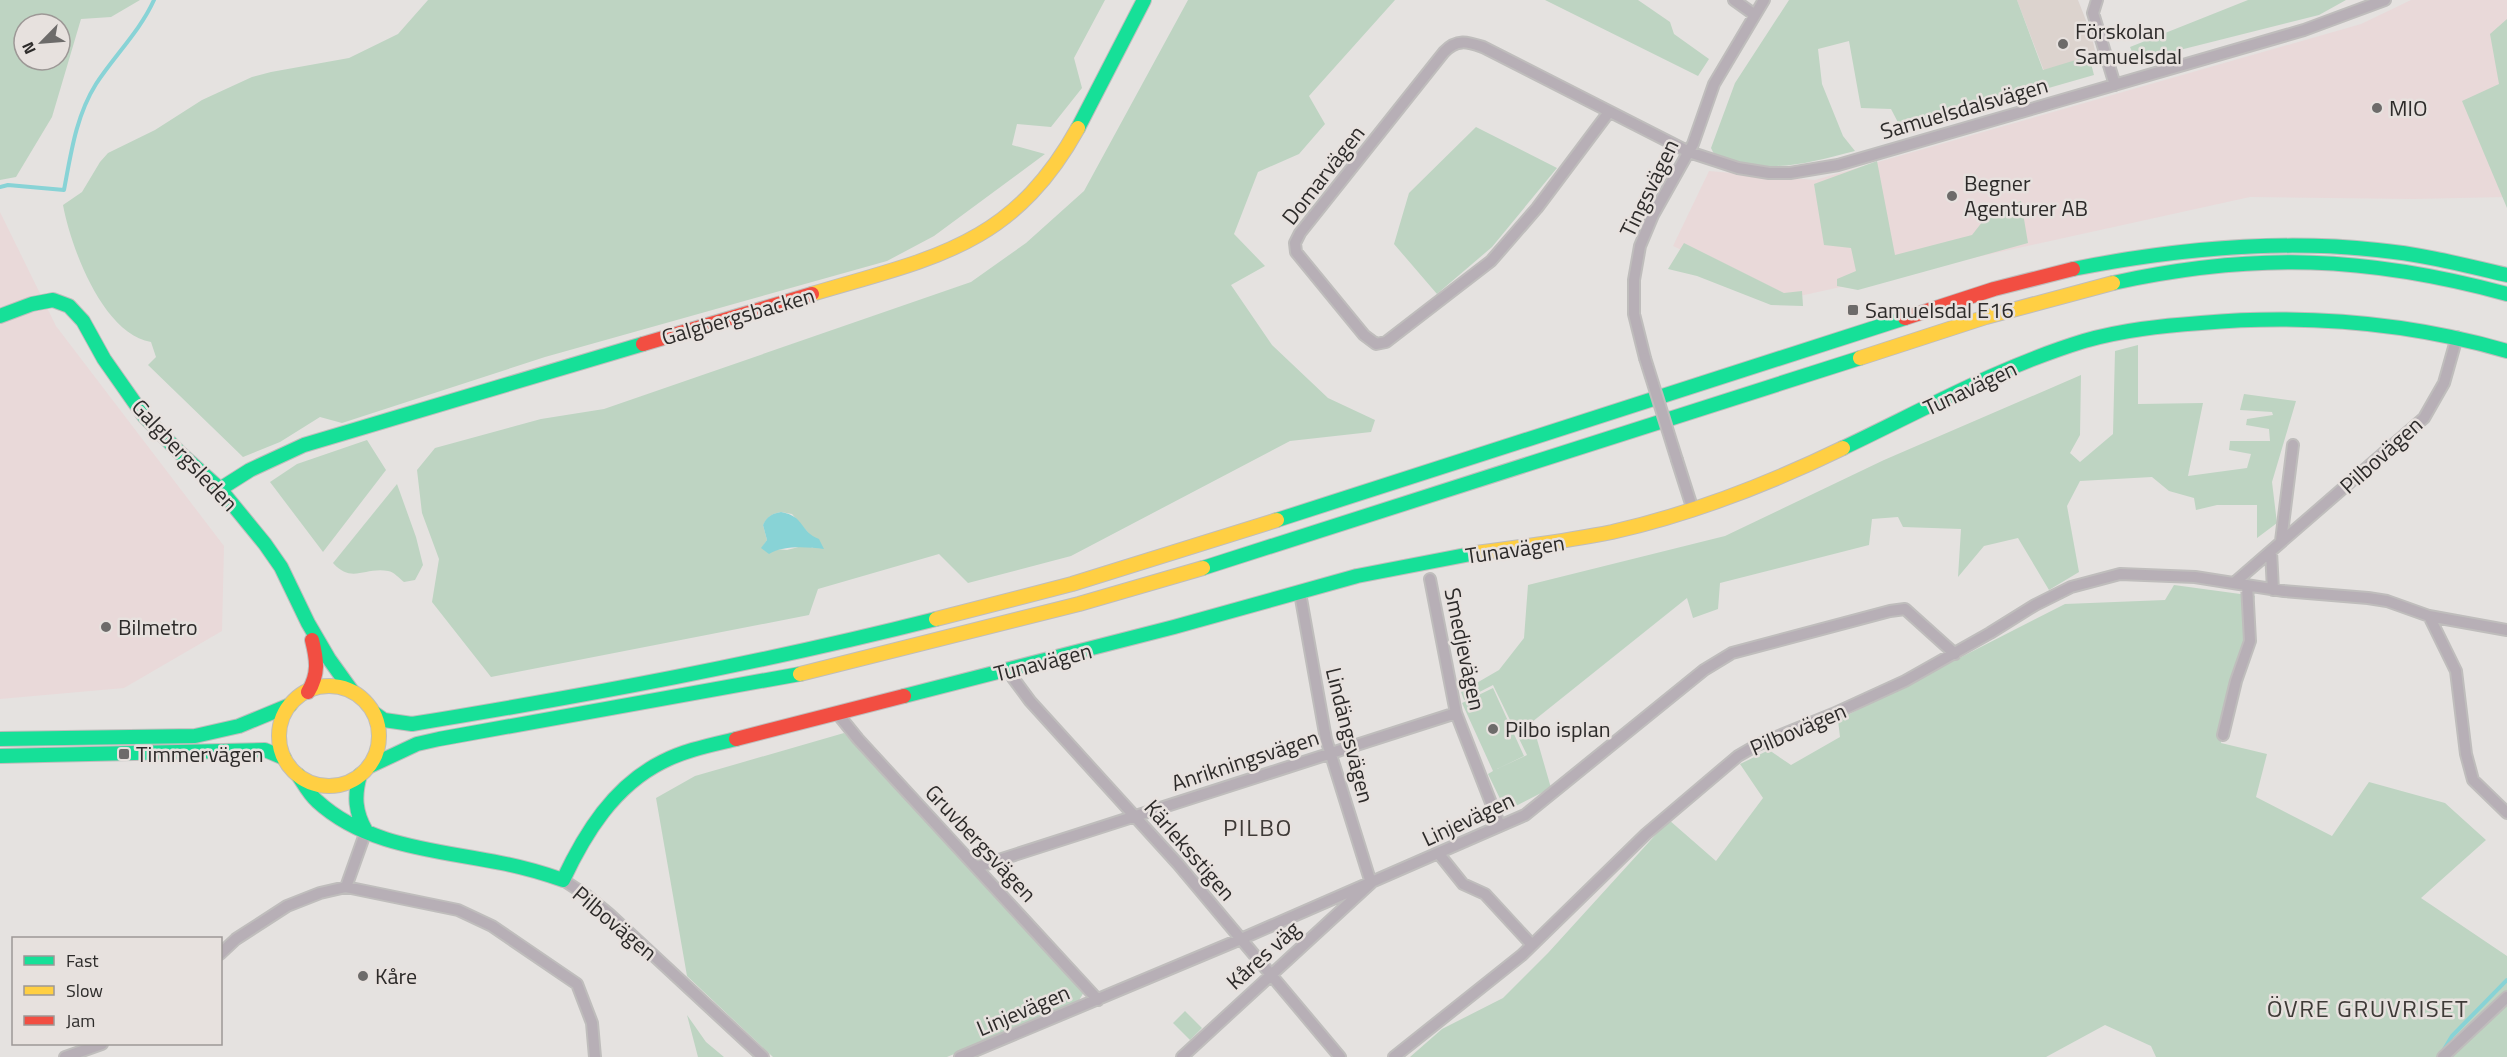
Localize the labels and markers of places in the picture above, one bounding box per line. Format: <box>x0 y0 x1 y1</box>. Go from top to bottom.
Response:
place label: Förskolan Samuelsdal <box>2075 14 2182 73</box>
marker: Förskolan Samuelsdal <box>2056 37 2070 51</box>
place label: MIO <box>2389 91 2427 125</box>
marker: MIO <box>2370 101 2384 115</box>
place label: Begner Agenturer AB <box>1964 166 2088 225</box>
marker: Begner Agenturer AB <box>1945 189 1959 203</box>
place label: Samuelsdal E16 <box>1865 293 2014 327</box>
marker: Samuelsdal E16 <box>1846 303 1860 317</box>
place label: Bilmetro <box>118 610 198 644</box>
marker: Bilmetro <box>99 620 113 634</box>
place label: Pilbo isplan <box>1505 712 1611 746</box>
marker: Pilbo isplan <box>1486 722 1500 736</box>
place label: Timmervägen <box>136 737 264 771</box>
marker: Timmervägen <box>117 747 131 761</box>
place label: Kåre <box>375 959 417 993</box>
marker: Kåre <box>356 969 370 983</box>

